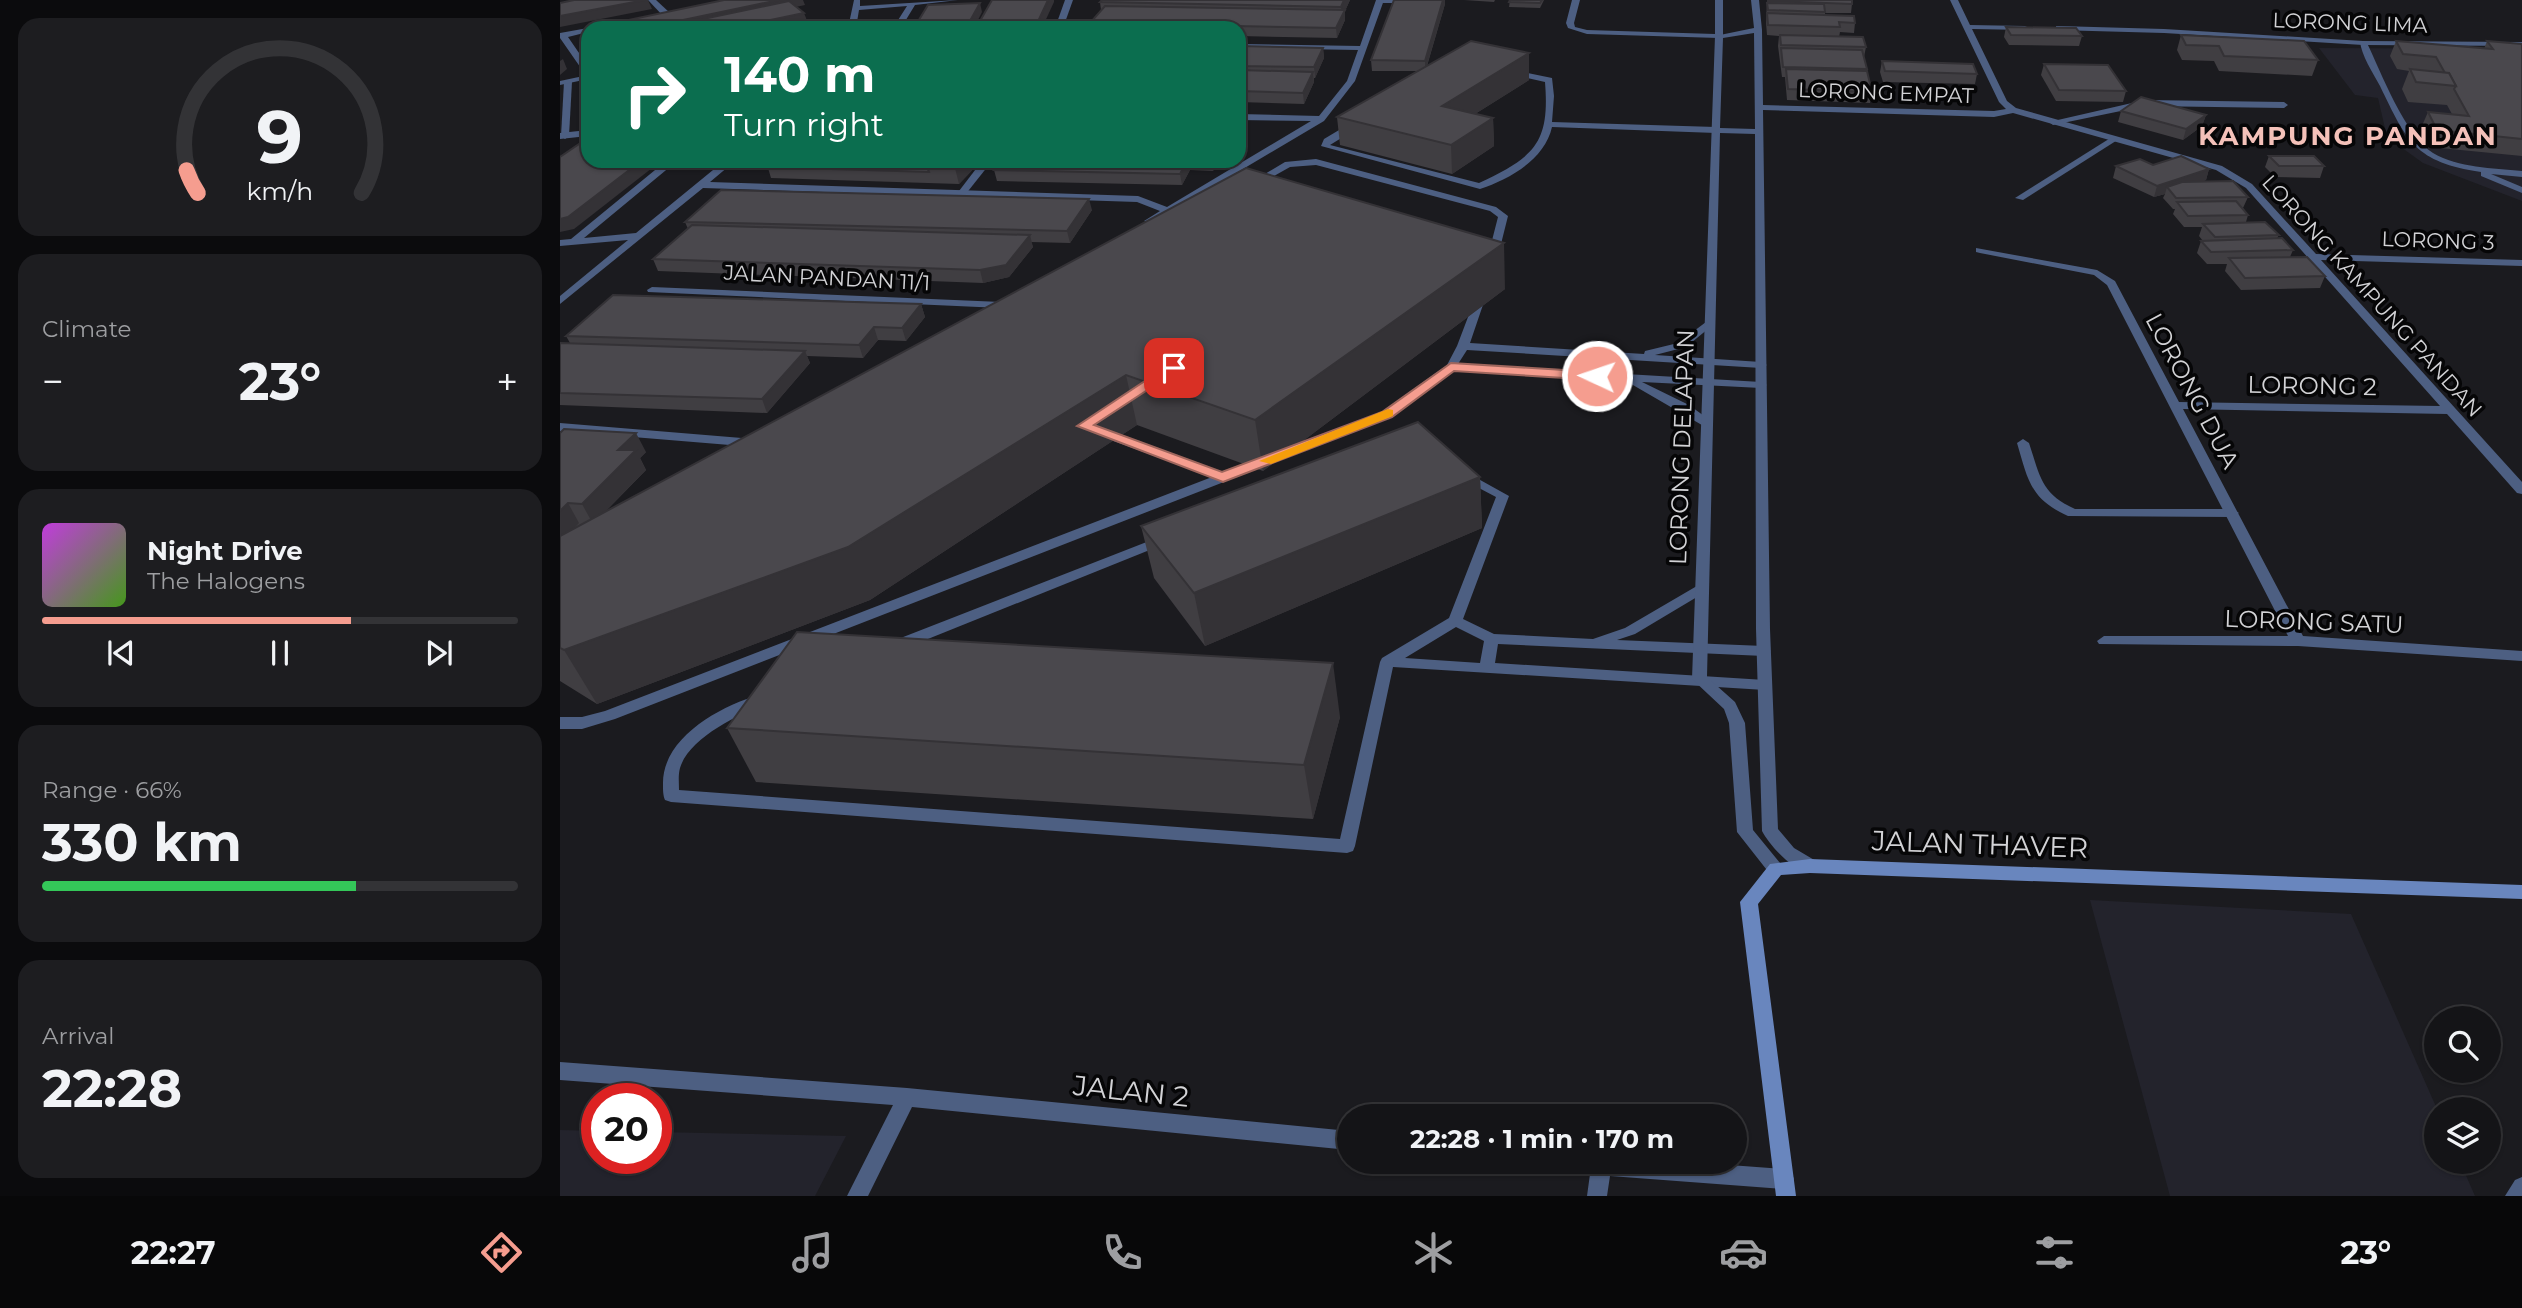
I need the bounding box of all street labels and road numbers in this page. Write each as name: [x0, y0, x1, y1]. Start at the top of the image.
street label: LORONG LIMA: [2272, 7, 2429, 38]
street label: LORONG EMPAT: [1798, 77, 1974, 108]
street label: LORONG KAMPUNG PANDAN: [2257, 170, 2488, 422]
street label: LORONG 3: [2381, 226, 2495, 255]
street label: JALAN PANDAN 11/1: [722, 260, 931, 295]
street label: LORONG DUA: [2139, 308, 2246, 474]
street label: LORONG DELAPAN: [1663, 329, 1700, 565]
street label: LORONG 2: [2247, 370, 2377, 401]
street label: LORONG SATU: [2224, 604, 2404, 639]
street label: JALAN THAVER: [1870, 823, 2089, 865]
street label: JALAN 2: [1070, 1068, 1191, 1114]

